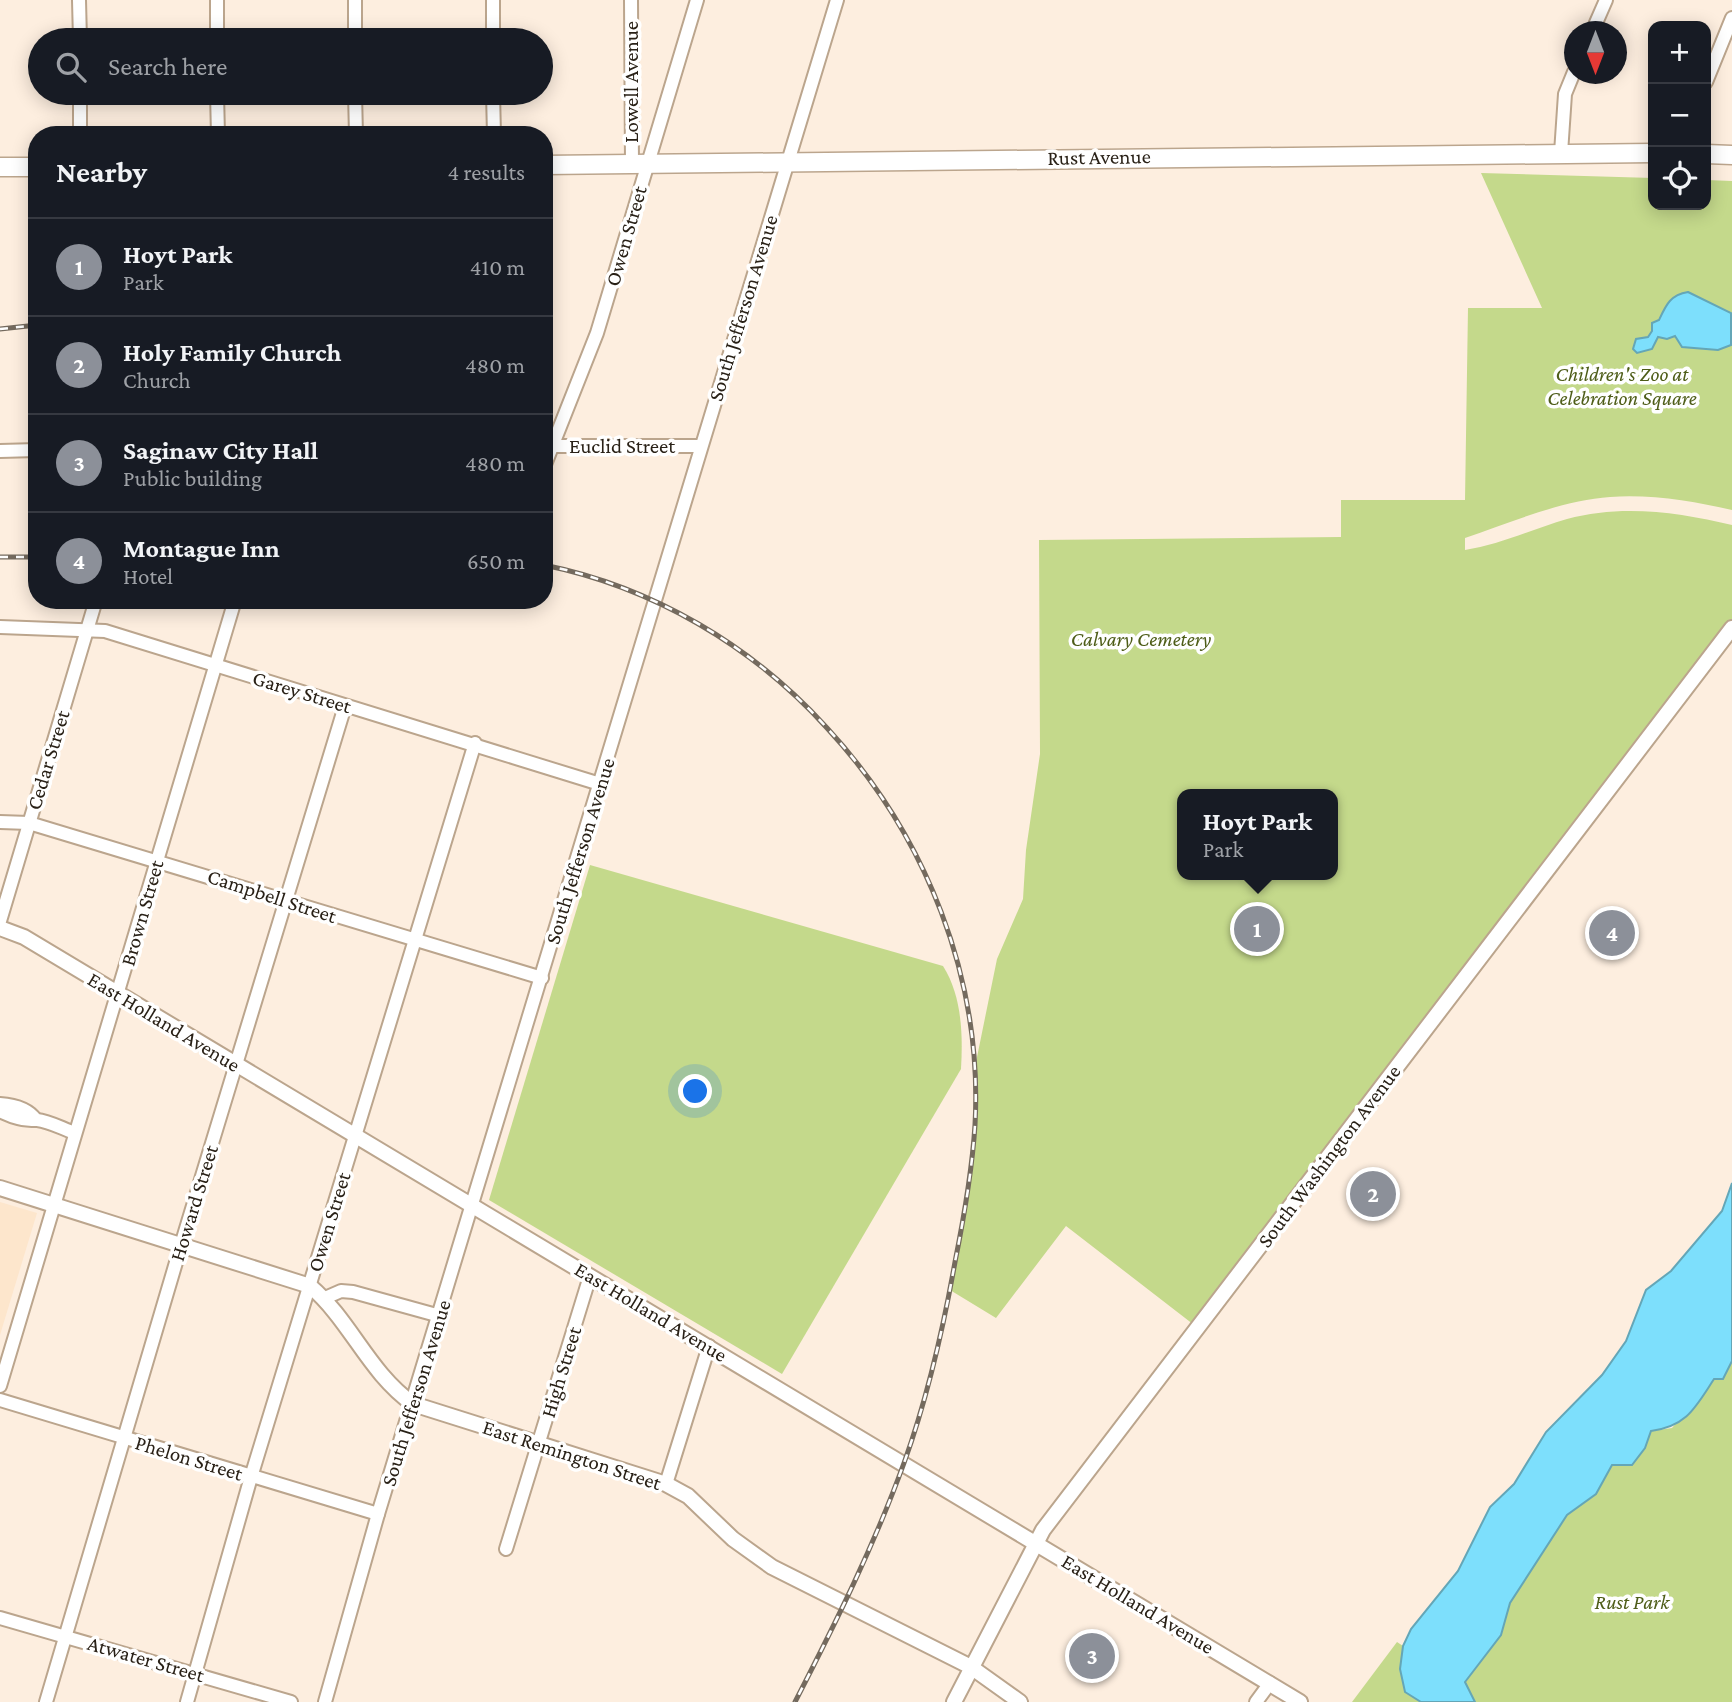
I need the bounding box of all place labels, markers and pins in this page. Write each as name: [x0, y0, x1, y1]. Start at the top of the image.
pin: 1: [1234, 903, 1280, 955]
pin: 4: [1589, 907, 1635, 959]
pin: 2: [1350, 1168, 1396, 1220]
pin: 3: [1069, 1630, 1115, 1682]

